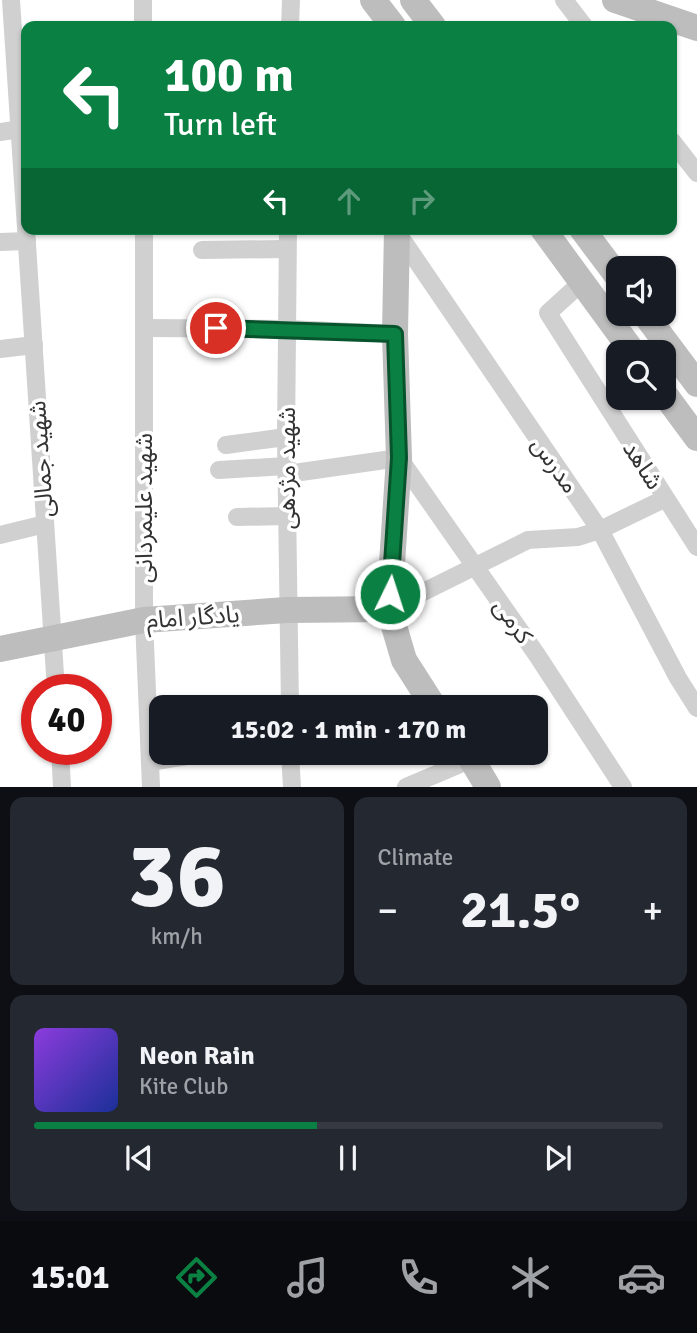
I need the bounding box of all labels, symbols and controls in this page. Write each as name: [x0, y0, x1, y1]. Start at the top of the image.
text: 100 m: [164, 45, 294, 105]
icon: left: [49, 49, 140, 140]
text: Turn left: [164, 105, 277, 144]
icon: left: [257, 182, 295, 220]
icon: ahead: [330, 182, 368, 220]
icon: right: [403, 182, 441, 220]
map controls: [606, 256, 676, 410]
button: sound: [606, 256, 676, 326]
pin: [186, 298, 246, 358]
icon: arrive: [197, 309, 235, 347]
button: search: [606, 340, 676, 410]
street label: شهید جمالی: [22, 400, 60, 518]
street label: شهید مژدهی: [272, 407, 302, 529]
street label: مدرس: [525, 431, 585, 499]
street label: شهید علیمردانی: [129, 433, 159, 583]
street label: شاهد: [616, 435, 670, 495]
position arrow: [353, 557, 427, 631]
street label: کرمی: [487, 592, 540, 650]
street label: یادگار امام: [145, 599, 241, 638]
speed limit sign: 40: [21, 674, 112, 765]
text: 15:02 · 1 min · 170 m: [231, 714, 466, 746]
text: 36: [128, 820, 226, 933]
text: Climate: [378, 843, 453, 872]
text: 21.5°: [460, 878, 580, 942]
text: −: [378, 887, 398, 934]
text: +: [642, 887, 663, 934]
text: km/h: [151, 922, 203, 951]
text: Neon Rain: [139, 1040, 255, 1072]
text: Kite Club: [139, 1072, 228, 1101]
icon: previous: [120, 1139, 158, 1177]
icon: pause: [329, 1139, 367, 1177]
icon: next: [539, 1139, 577, 1177]
icon: directions: [172, 1253, 221, 1302]
icon: music: [283, 1253, 332, 1302]
icon: phone: [394, 1253, 443, 1302]
icon: climate: [506, 1253, 555, 1302]
icon: car: [617, 1253, 666, 1302]
text: 15:01: [31, 1258, 110, 1297]

